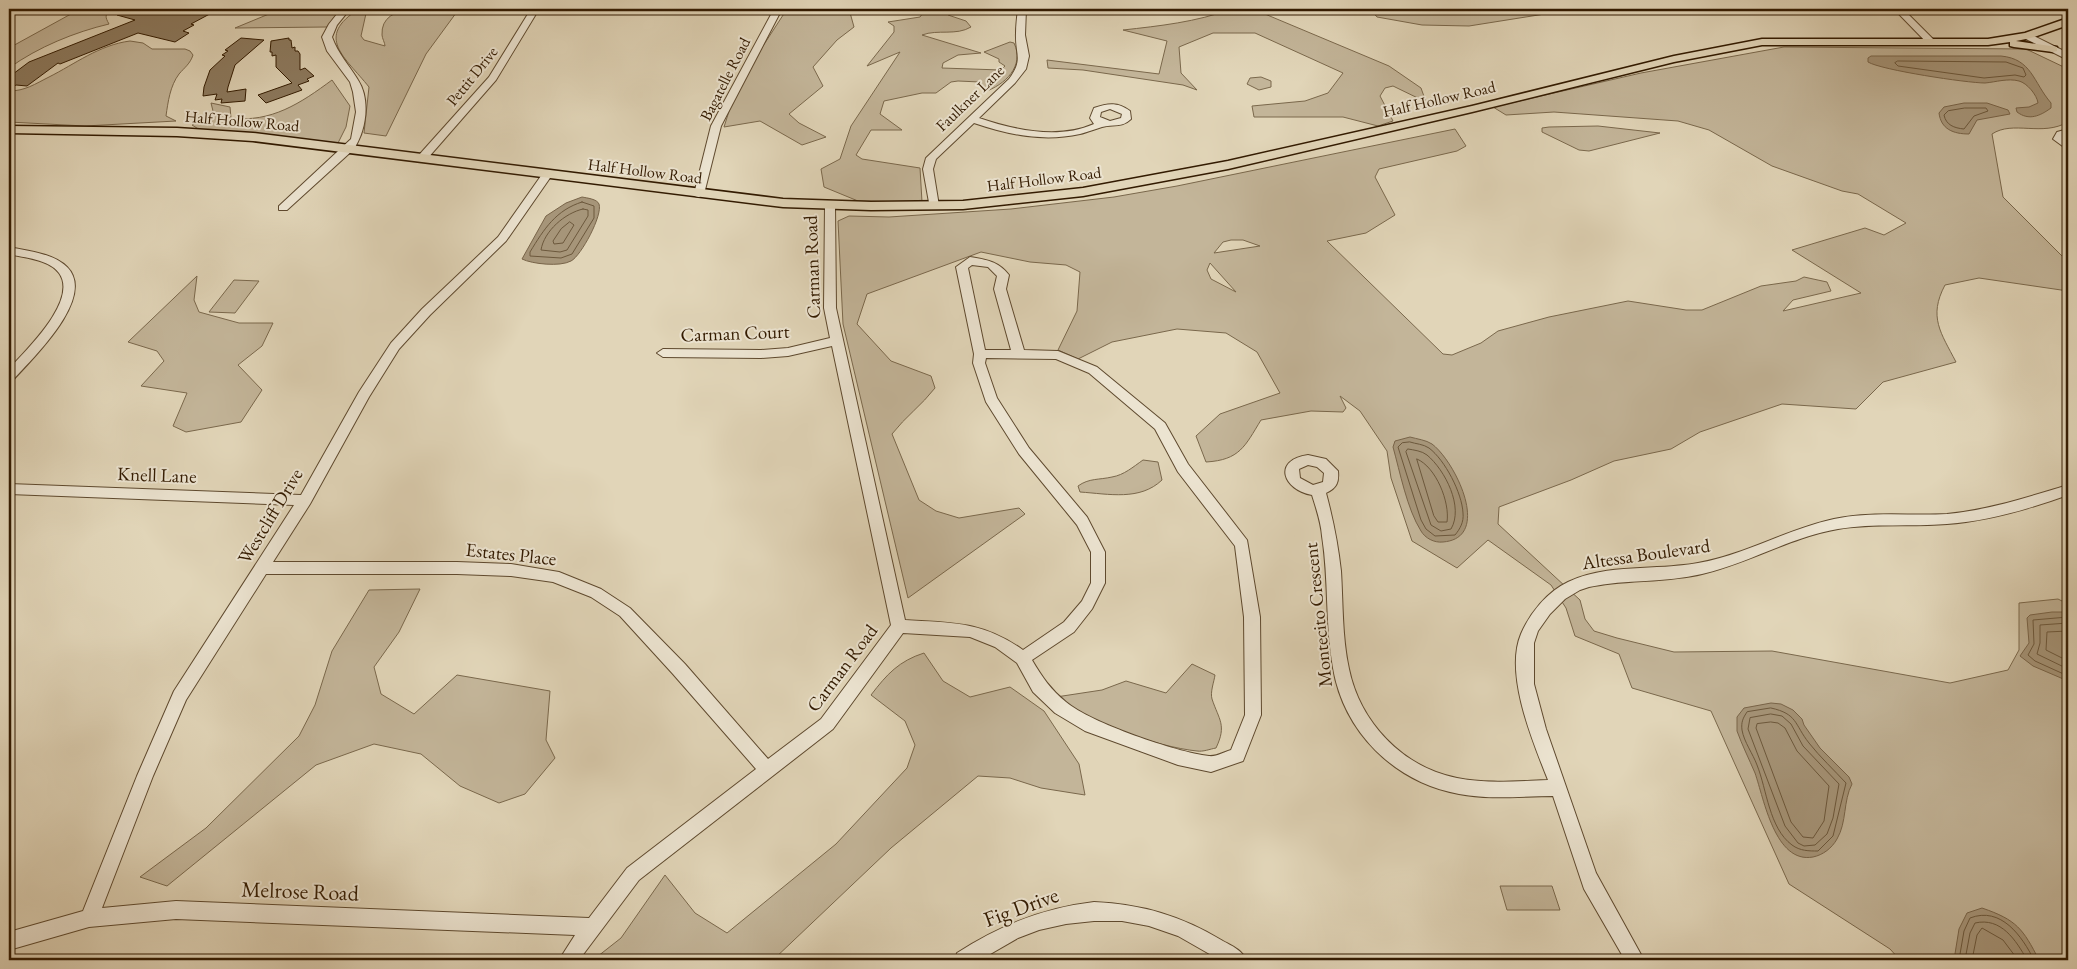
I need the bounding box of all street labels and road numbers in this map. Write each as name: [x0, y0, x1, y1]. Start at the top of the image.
street label: Bagatelle Road: [695, 33, 755, 124]
street label: Pettit Drive: [442, 42, 502, 110]
street label: Faulkner Lane: [931, 60, 1009, 136]
street label: Half Hollow Road: [1381, 76, 1498, 122]
street label: Half Hollow Road: [184, 106, 301, 137]
street label: Half Hollow Road: [587, 154, 704, 189]
street label: Half Hollow Road: [986, 161, 1103, 196]
street label: Carman Road: [798, 215, 826, 319]
street label: Carman Court: [680, 319, 790, 347]
street label: Knell Lane: [117, 461, 197, 489]
street label: Westcliff Drive: [232, 464, 308, 568]
street label: Altessa Boulevard: [1579, 533, 1712, 575]
street label: Estates Place: [464, 537, 558, 571]
street label: Montecito Crescent: [1298, 542, 1338, 688]
street label: Carman Road: [801, 619, 883, 717]
street label: Melrose Road: [241, 874, 360, 908]
street label: Fig Drive: [980, 880, 1063, 934]

